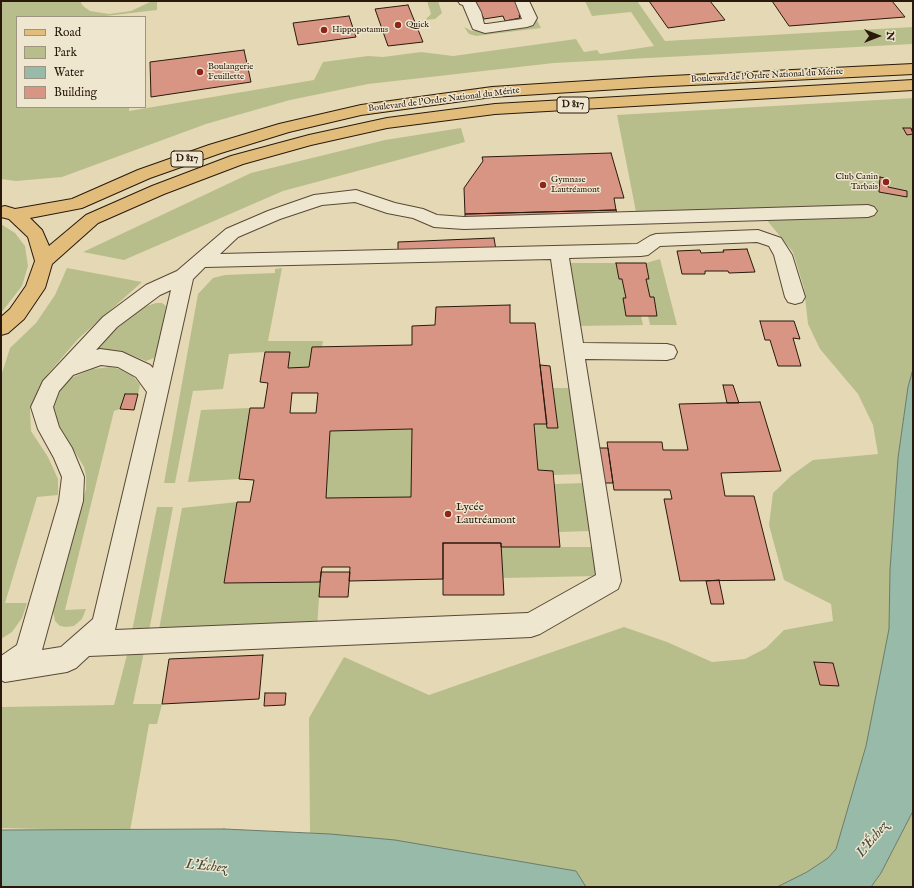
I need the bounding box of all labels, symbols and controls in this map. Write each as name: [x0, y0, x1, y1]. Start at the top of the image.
legend: [16, 16, 146, 108]
north arrow: [858, 16, 898, 56]
marker: Quick: [393, 20, 403, 30]
place label: Quick: [406, 20, 429, 30]
text: Road: [54, 25, 81, 40]
marker: Hippopotamus: [319, 25, 329, 35]
place label: Hippopotamus: [332, 25, 388, 35]
text: N: [883, 31, 897, 41]
text: Park: [54, 45, 77, 60]
place label: Boulangerie Feuillette: [208, 62, 253, 83]
text: Water: [54, 65, 84, 80]
marker: Boulangerie Feuillette: [195, 67, 205, 77]
street label: Boulevard de l'Ordre National du Mérite: [691, 67, 843, 85]
text: Building: [54, 85, 97, 100]
street label: Boulevard de l'Ordre National du Mérite: [368, 85, 520, 115]
road number: D 817: [557, 97, 589, 113]
road number: D 817: [171, 151, 203, 167]
place label: Club Canin Tarbais: [835, 172, 878, 193]
place label: Gymnase Lautréamont: [551, 175, 600, 196]
marker: Club Canin Tarbais: [881, 177, 891, 187]
marker: Gymnase Lautréamont: [538, 180, 548, 190]
place label: Lycée Lautréamont: [456, 501, 516, 527]
marker: Lycée Lautréamont: [443, 509, 453, 519]
water label: L'Échez: [853, 819, 893, 861]
water label: L'Échez: [185, 856, 227, 878]

